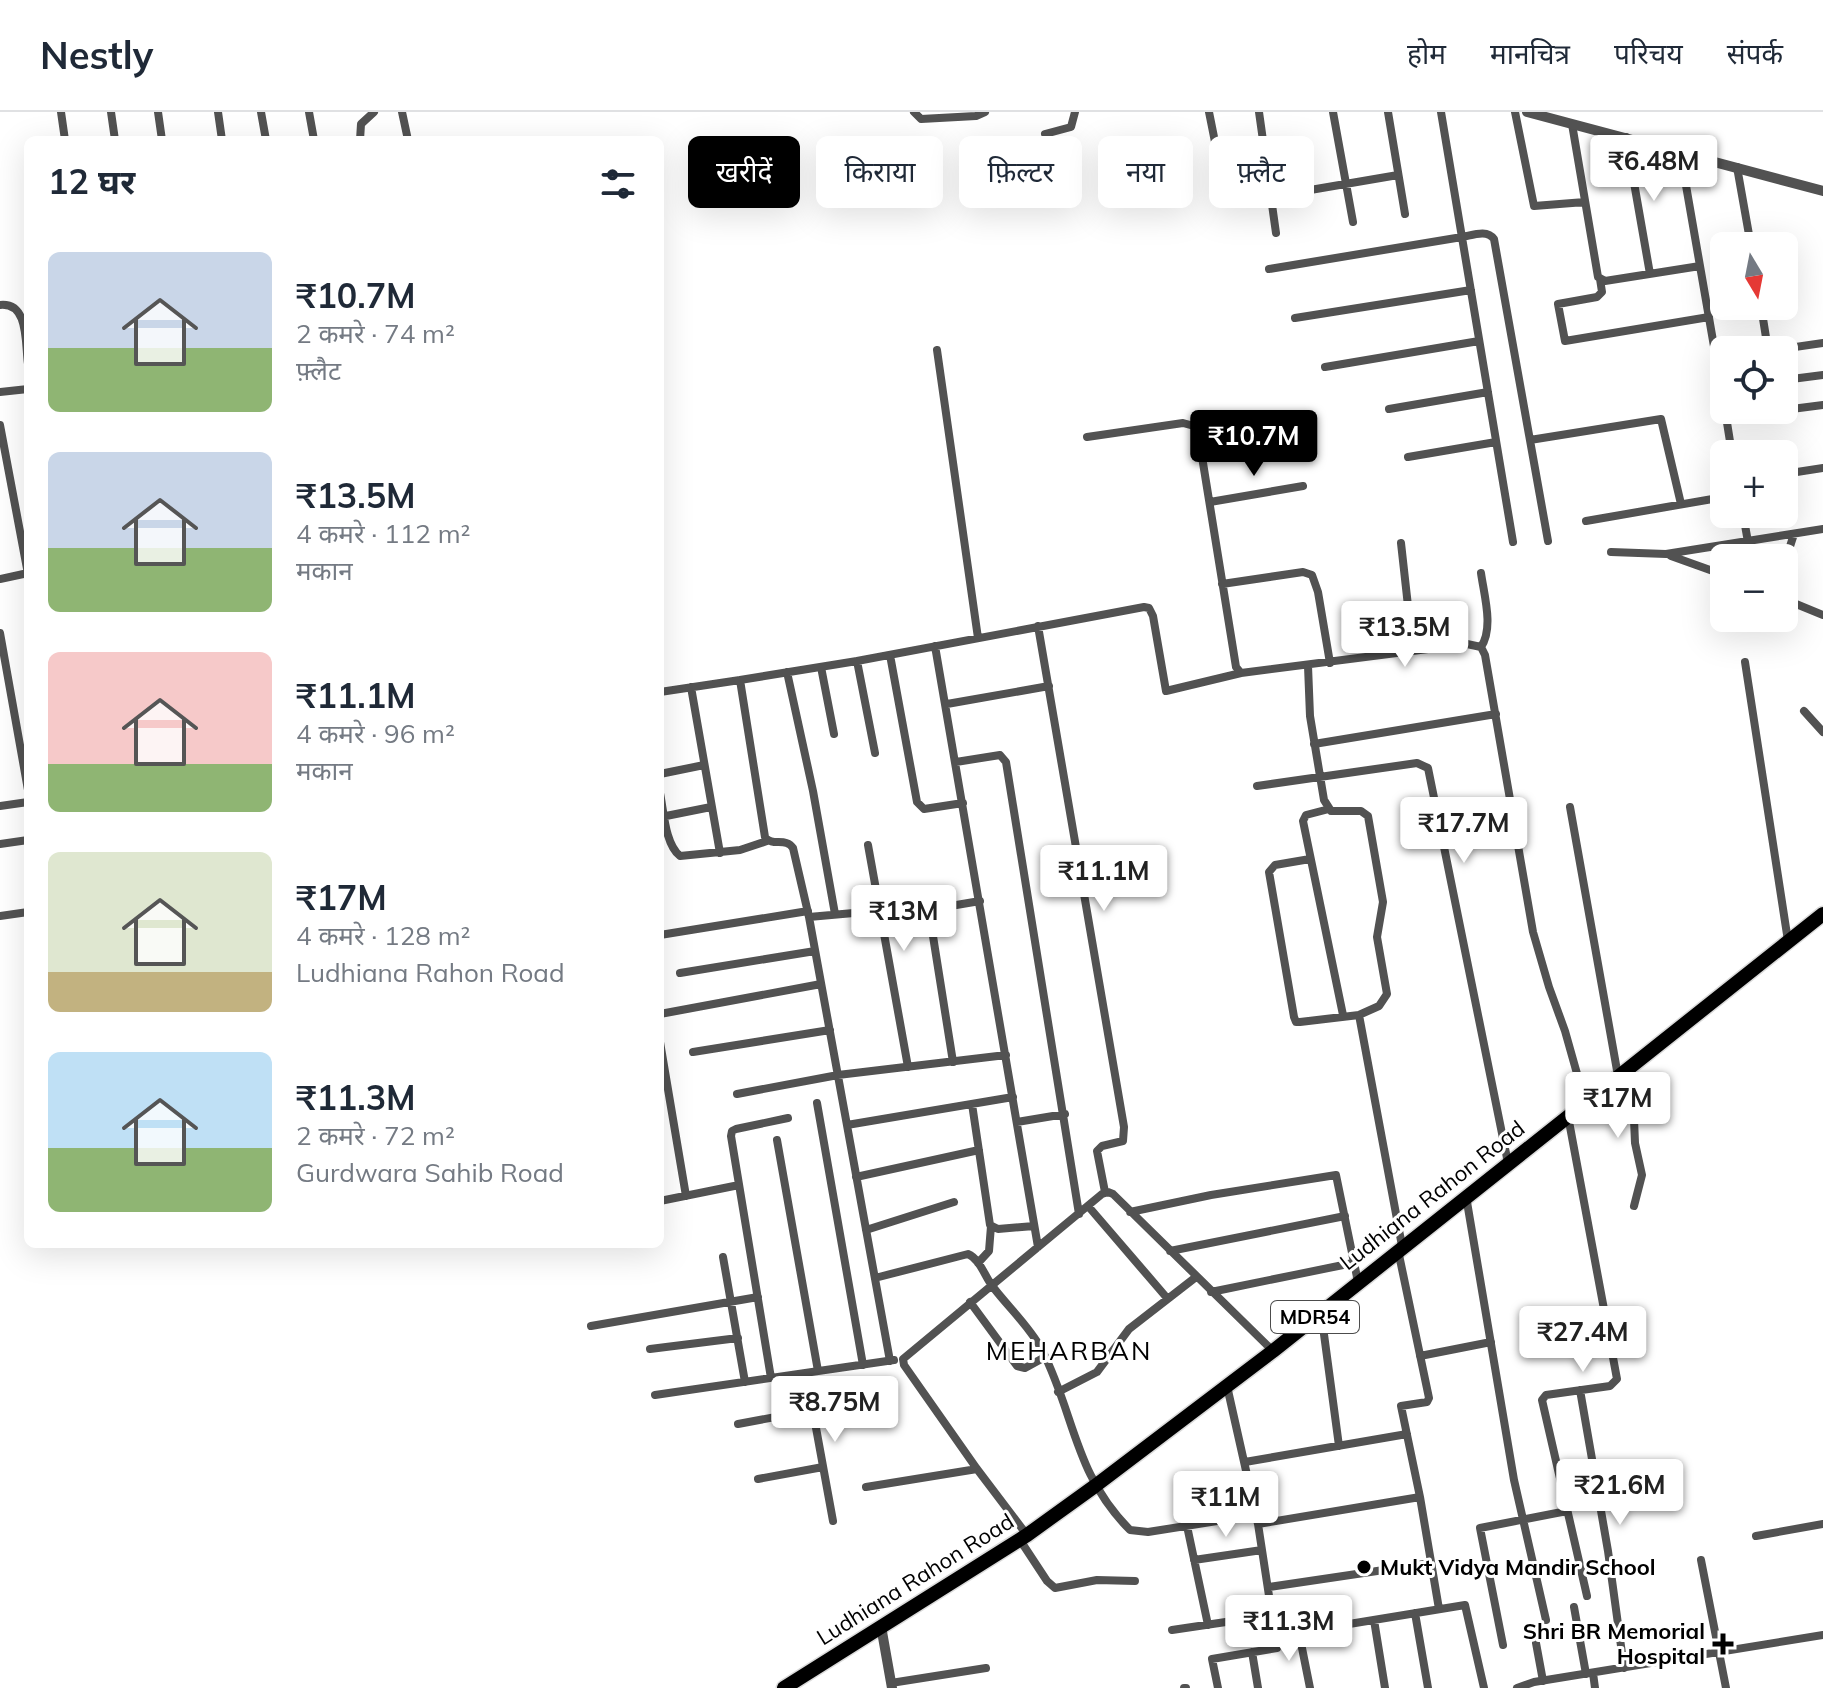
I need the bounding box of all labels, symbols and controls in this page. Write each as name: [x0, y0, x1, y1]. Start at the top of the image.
text: Nestly: [40, 31, 153, 79]
text: होम: [1407, 36, 1446, 71]
text: मानचित्र: [1490, 36, 1570, 71]
text: परिचय: [1614, 36, 1683, 71]
text: संपर्क: [1727, 36, 1783, 71]
pin: ₹6.48M: [1589, 135, 1719, 203]
chip: खरीदें: [688, 136, 800, 208]
chip: किराया: [816, 136, 943, 208]
chip: फ़िल्टर: [959, 136, 1082, 208]
chip: नया: [1098, 136, 1193, 208]
chip: फ़्लैट: [1209, 136, 1314, 208]
text: ₹6.48M: [1608, 144, 1700, 177]
text: 12 घर: [48, 160, 135, 203]
icon: filters: [596, 162, 640, 206]
north arrow: [1710, 232, 1798, 320]
map controls: [1710, 232, 1798, 632]
text: ₹10.7M: [296, 274, 416, 317]
icon: home: [112, 284, 208, 380]
text: 2 कमरे · 74 m²: [296, 317, 455, 350]
button: locate: [1710, 336, 1798, 424]
text: फ़्लैट: [296, 354, 341, 387]
pin: ₹10.7M: [1189, 410, 1319, 478]
text: ₹10.7M: [1208, 419, 1300, 452]
button: +: [1710, 440, 1798, 528]
text: ₹13.5M: [296, 474, 416, 517]
icon: home: [112, 484, 208, 580]
text: 4 कमरे · 112 m²: [296, 517, 470, 550]
button: −: [1710, 544, 1798, 632]
text: मकान: [296, 554, 353, 587]
pin: ₹13.5M: [1340, 601, 1470, 669]
text: ₹13.5M: [1359, 610, 1451, 643]
text: ₹11.1M: [296, 674, 416, 717]
icon: home: [112, 684, 208, 780]
text: 4 कमरे · 96 m²: [296, 717, 455, 750]
text: मकान: [296, 754, 353, 787]
pin: ₹17.7M: [1399, 797, 1529, 865]
text: ₹17.7M: [1418, 806, 1510, 839]
pin: ₹11.1M: [1039, 845, 1169, 913]
text: ₹11.1M: [1058, 854, 1150, 887]
text: ₹17M: [296, 876, 387, 919]
icon: home: [112, 884, 208, 980]
pin: ₹13M: [857, 885, 951, 953]
text: ₹13M: [869, 894, 939, 927]
text: 4 कमरे · 128 m²: [296, 919, 470, 952]
text: Ludhiana Rahon Road: [296, 956, 565, 989]
pin: ₹17M: [1571, 1072, 1665, 1140]
text: ₹11.3M: [296, 1076, 416, 1119]
text: ₹17M: [1583, 1081, 1653, 1114]
icon: home: [112, 1084, 208, 1180]
street label: Ludhiana Rahon Road: [1334, 1114, 1530, 1276]
text: 2 कमरे · 72 m²: [296, 1119, 455, 1152]
text: Gurdwara Sahib Road: [296, 1156, 564, 1189]
road number: MDR54: [1271, 1301, 1359, 1333]
pin: ₹27.4M: [1518, 1306, 1648, 1374]
text: ₹27.4M: [1537, 1315, 1629, 1348]
district label: MEHARBAN: [986, 1334, 1152, 1367]
pin: ₹8.75M: [770, 1376, 900, 1444]
text: ₹8.75M: [789, 1385, 881, 1418]
pin: ₹21.6M: [1555, 1459, 1685, 1527]
text: ₹21.6M: [1574, 1468, 1666, 1501]
pin: ₹11M: [1179, 1471, 1273, 1539]
text: ₹11M: [1191, 1480, 1261, 1513]
street label: Ludhiana Rahon Road: [811, 1507, 1019, 1651]
place label: Mukt Vidya Mandir School: [1380, 1553, 1656, 1581]
marker: Mukt Vidya Mandir School: [1355, 1558, 1373, 1576]
pin: ₹11.3M: [1224, 1595, 1354, 1663]
text: ₹11.3M: [1243, 1604, 1335, 1637]
place label: Shri BR Memorial Hospital: [1523, 1617, 1705, 1670]
marker: Shri BR Memorial Hospital: [1712, 1633, 1734, 1655]

